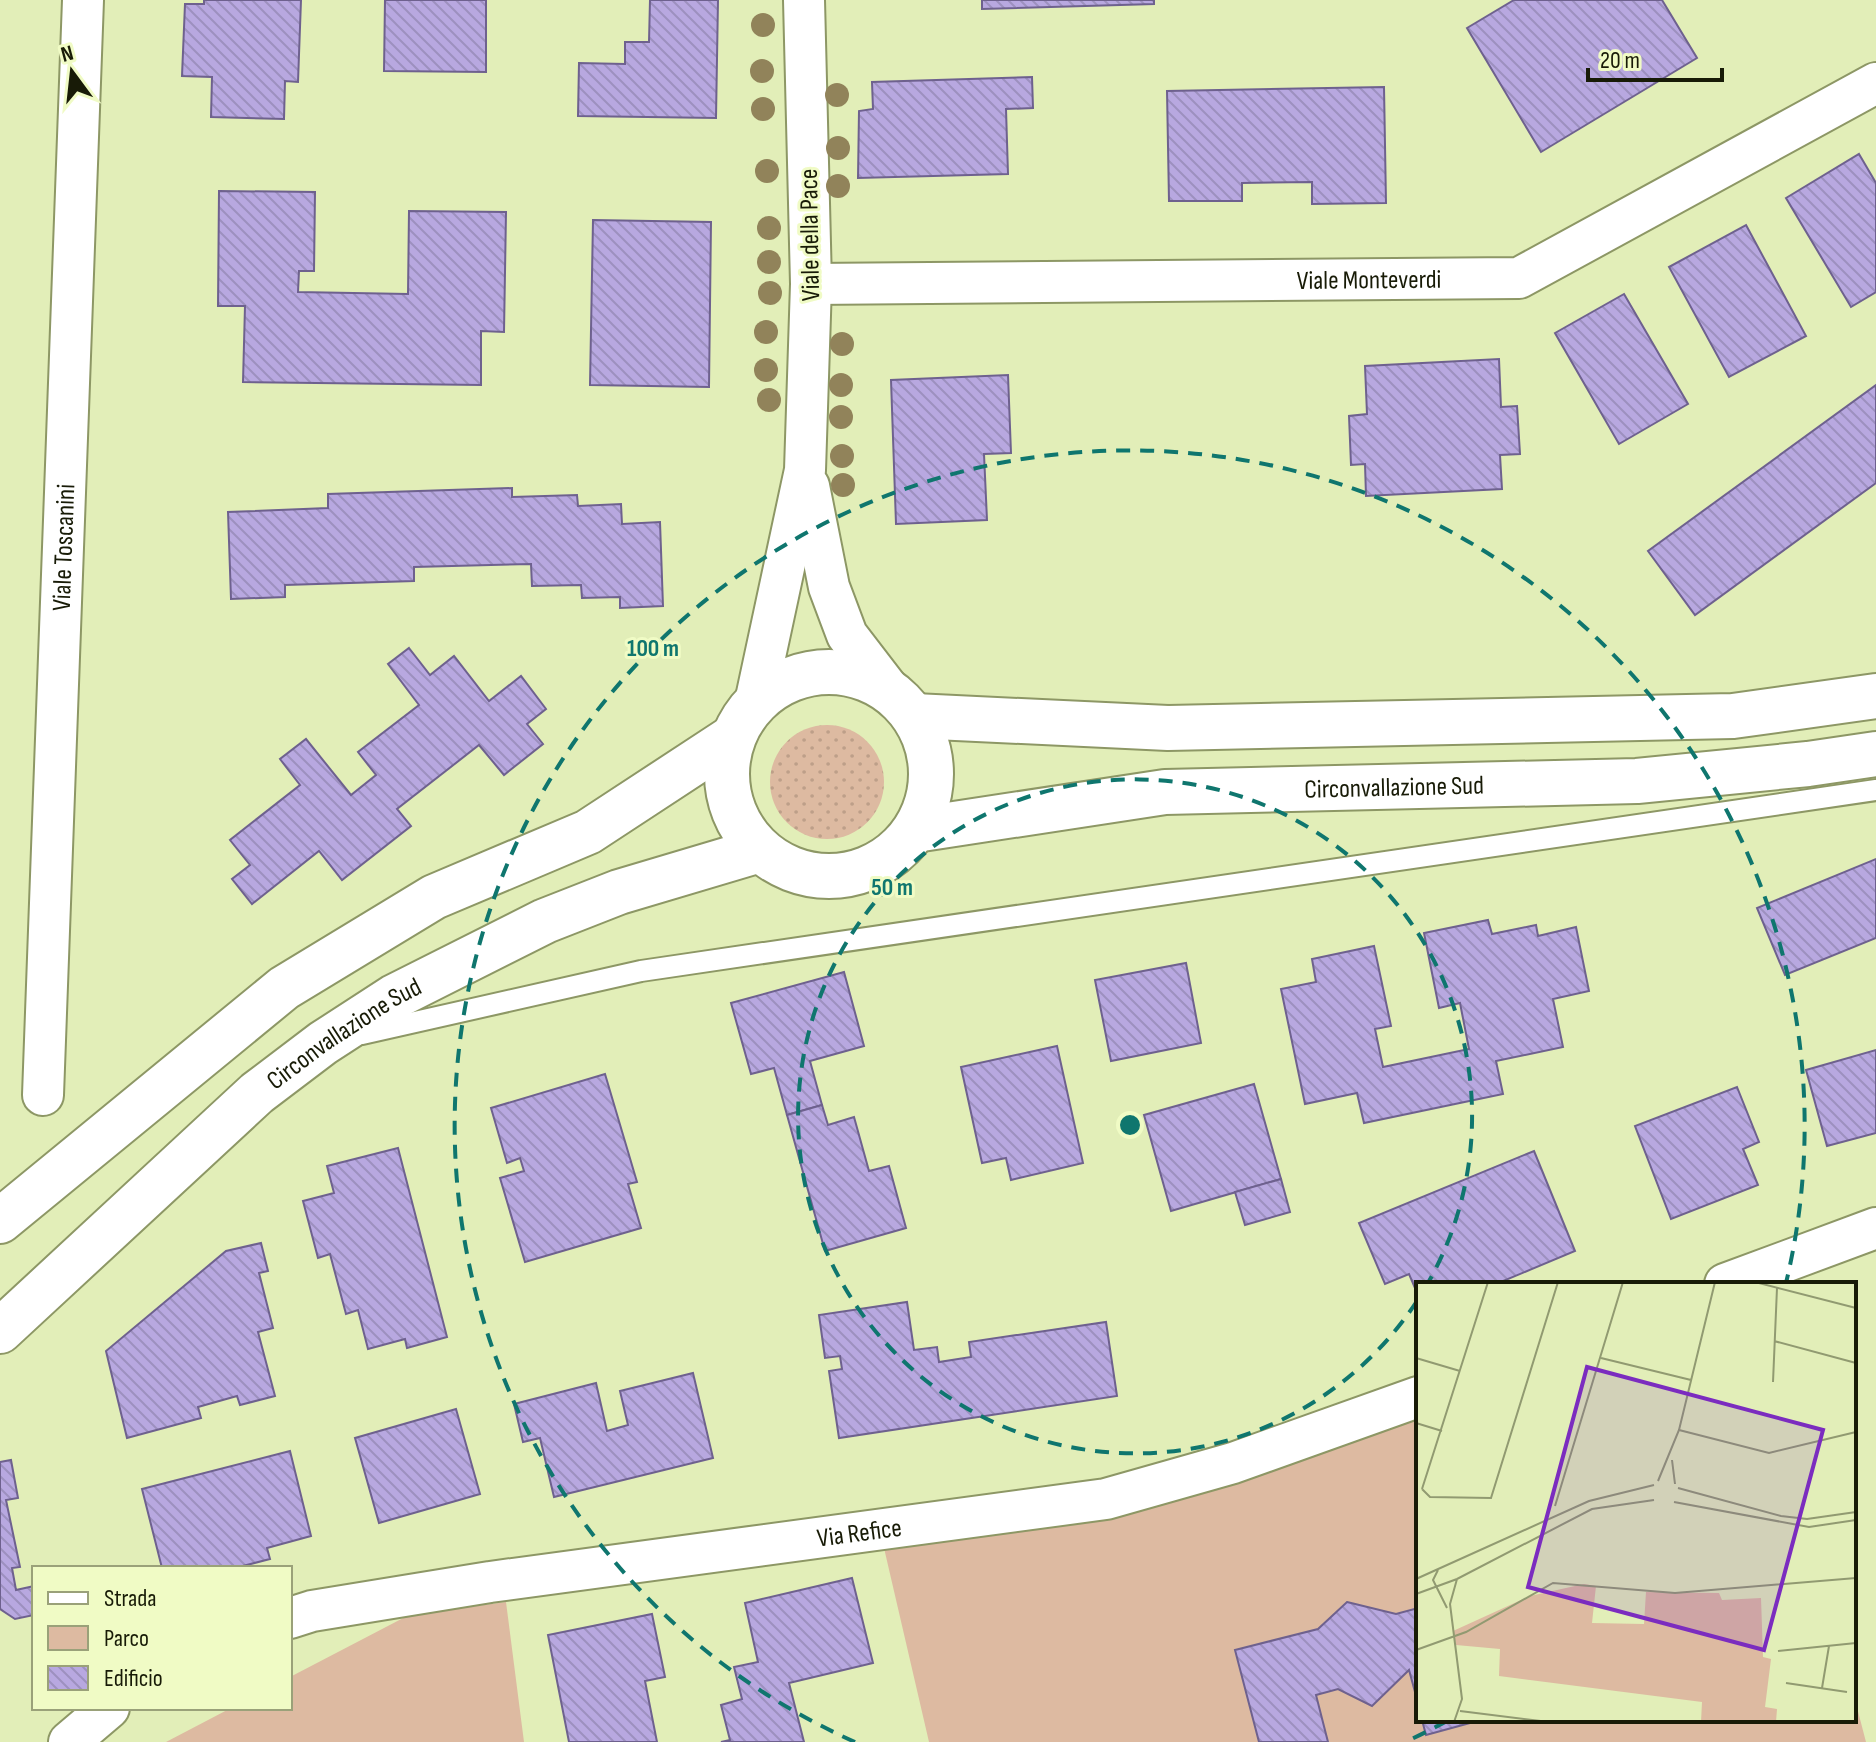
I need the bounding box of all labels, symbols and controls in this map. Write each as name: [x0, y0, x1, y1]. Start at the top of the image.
north arrow: [32, 32, 112, 112]
scale bar: [1588, 32, 1722, 82]
text: N: [58, 40, 76, 69]
text: 20 m: [1600, 46, 1640, 75]
street label: Viale della Pace: [794, 168, 827, 301]
street label: Viale Monteverdi: [1297, 265, 1441, 297]
street label: Viale Toscanini: [47, 483, 82, 611]
text: 100 m: [627, 634, 679, 663]
street label: Circonvallazione Sud: [1304, 771, 1484, 806]
text: 50 m: [871, 873, 913, 902]
street label: Circonvallazione Sud: [261, 972, 427, 1097]
centre of rings: [1116, 1111, 1144, 1139]
inset map: [1416, 1282, 1856, 1722]
street label: Via Refice: [815, 1513, 904, 1555]
legend: [32, 1566, 292, 1710]
text: Strada: [104, 1584, 157, 1613]
text: Parco: [104, 1624, 149, 1653]
text: Edificio: [104, 1664, 163, 1693]

